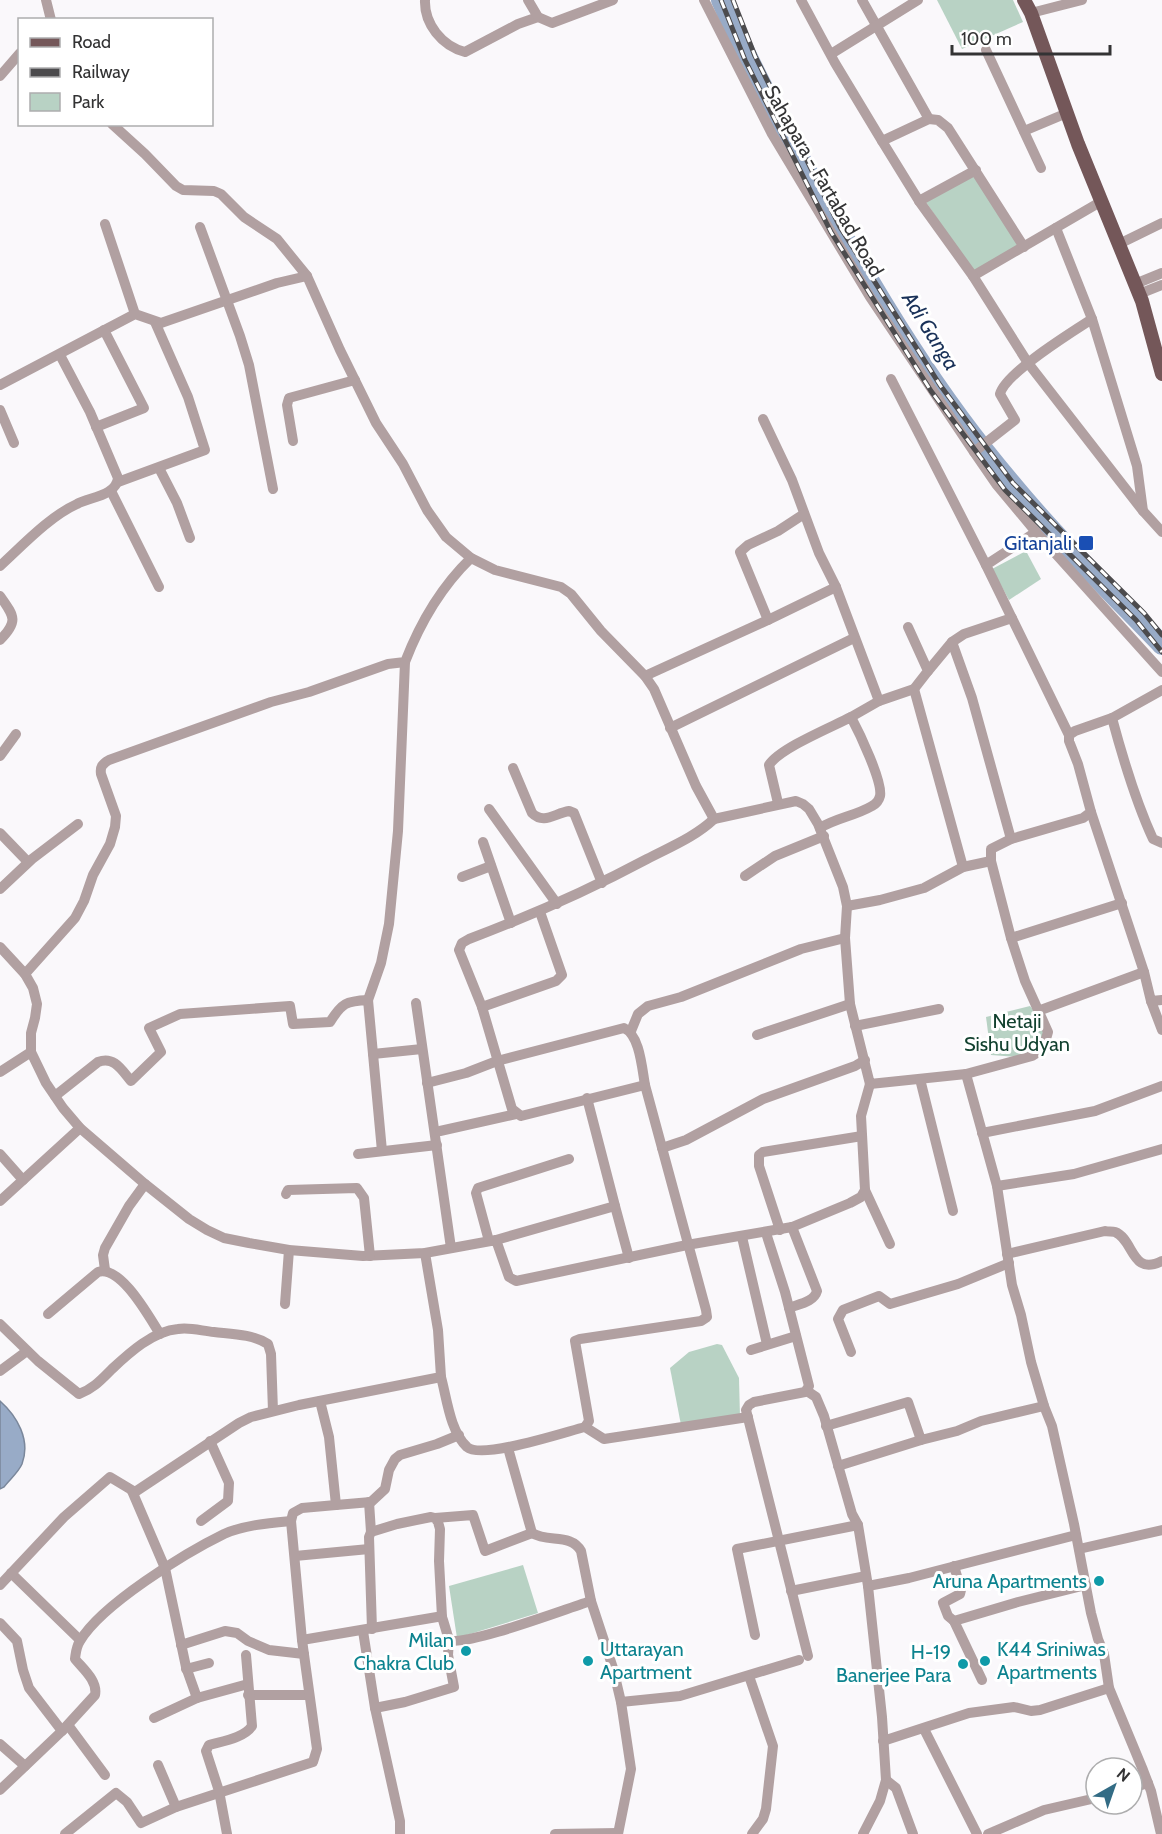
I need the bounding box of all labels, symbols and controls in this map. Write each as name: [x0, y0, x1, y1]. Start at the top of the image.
legend: [18, 18, 213, 126]
scale bar: [952, 18, 1110, 56]
text: 100 m: [961, 28, 1012, 50]
text: Road: [72, 31, 111, 53]
text: Railway: [72, 61, 130, 83]
street label: Sahapara - Fartabad Road: [759, 81, 889, 281]
text: Park: [72, 91, 105, 113]
water label: Adi Ganga: [897, 286, 965, 375]
place label: Gitanjali: [1004, 531, 1072, 555]
marker: Gitanjali: [1077, 534, 1095, 552]
park label: Netaji Sishu Udyan: [964, 1009, 1070, 1056]
place label: Aruna Apartments: [933, 1569, 1087, 1593]
marker: Aruna Apartments: [1092, 1574, 1106, 1588]
place label: Milan Chakra Club: [353, 1628, 454, 1675]
place label: Uttarayan Apartment: [600, 1637, 692, 1684]
place label: K44 Sriniwas Apartments: [997, 1637, 1106, 1684]
place label: H-19 Banerjee Para: [836, 1640, 951, 1687]
marker: Milan Chakra Club: [459, 1644, 473, 1658]
marker: Uttarayan Apartment: [581, 1654, 595, 1668]
marker: K44 Sriniwas Apartments: [978, 1654, 992, 1668]
marker: H-19 Banerjee Para: [956, 1657, 970, 1671]
north arrow: [1084, 1756, 1144, 1816]
text: N: [1113, 1764, 1134, 1786]

